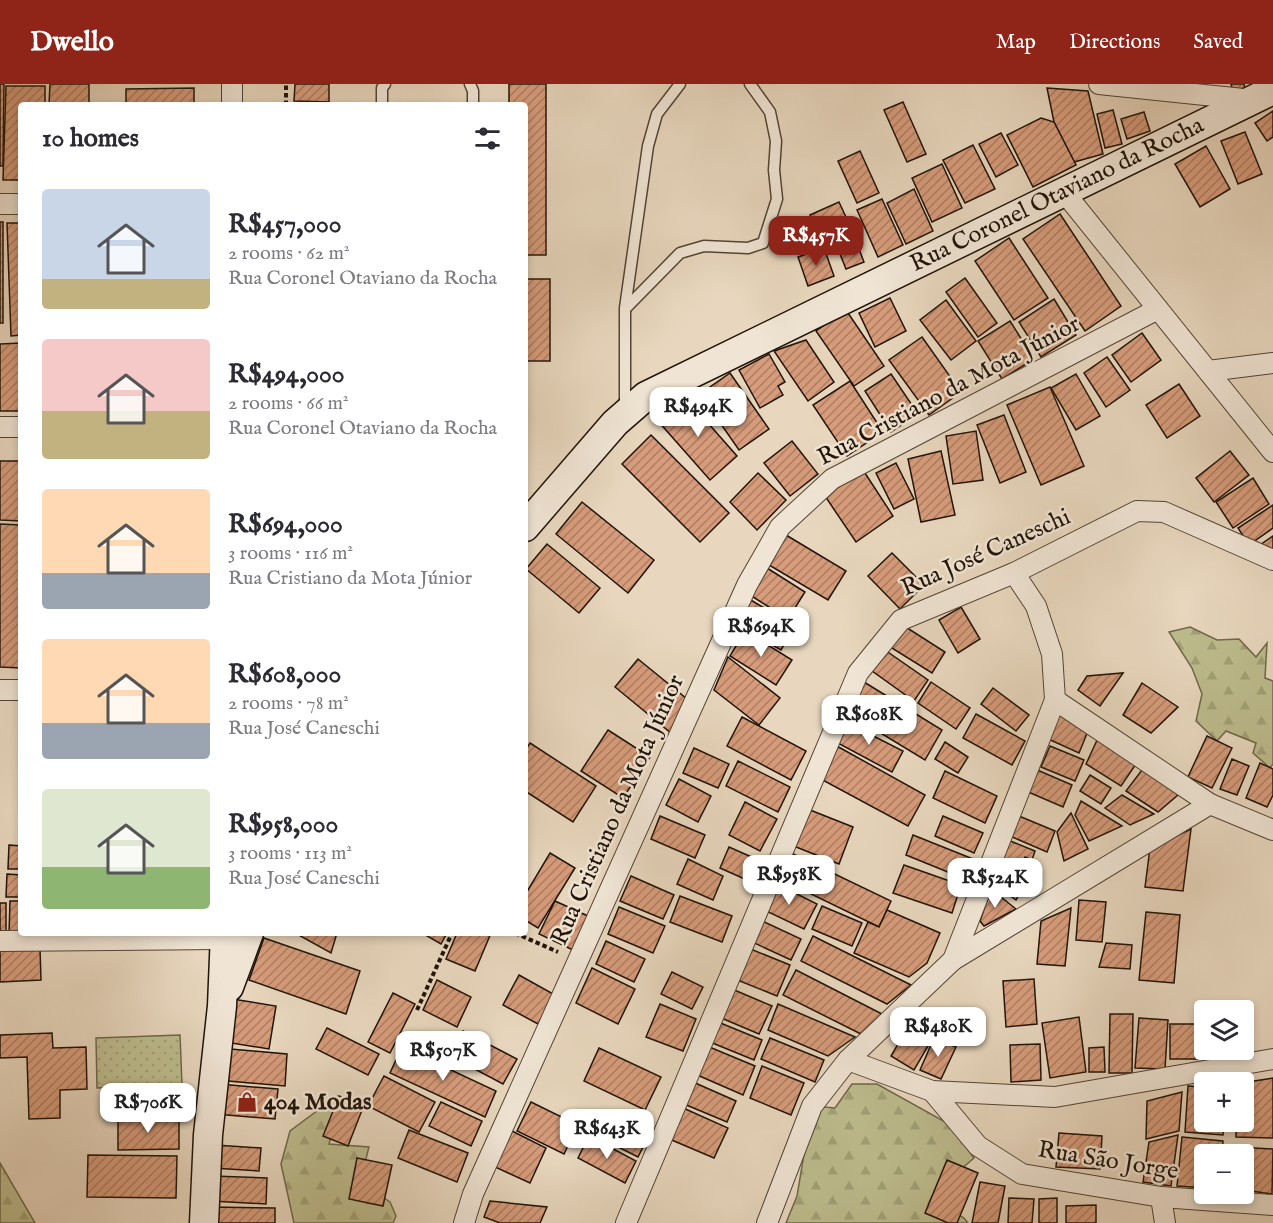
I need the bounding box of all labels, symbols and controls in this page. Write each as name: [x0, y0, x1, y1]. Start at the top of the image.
text: Dwello: [30, 25, 114, 60]
text: Map: [996, 29, 1036, 56]
text: Directions: [1069, 29, 1160, 56]
text: Saved: [1193, 29, 1243, 56]
street label: Rua Coronel Otaviano da Rocha: [905, 110, 1210, 280]
text: 10 homes: [42, 122, 139, 155]
icon: filters: [471, 122, 504, 155]
text: R$457,000: [228, 208, 342, 241]
icon: home: [90, 213, 162, 285]
pin: R$457K: [767, 216, 865, 267]
text: R$457K: [783, 223, 849, 248]
text: 2 rooms · 62 m²: [228, 241, 350, 266]
text: Rua Coronel Otaviano da Rocha: [228, 266, 497, 291]
street label: Rua Cristiano da Mota Júnior: [812, 309, 1086, 473]
text: R$494,000: [228, 358, 345, 391]
icon: home: [90, 363, 162, 435]
pin: R$494K: [649, 387, 747, 438]
text: 2 rooms · 66 m²: [228, 391, 349, 416]
text: R$494K: [664, 394, 732, 419]
text: Rua Coronel Otaviano da Rocha: [228, 416, 497, 441]
street label: Rua José Caneschi: [896, 502, 1076, 604]
text: R$694,000: [228, 508, 343, 541]
icon: home: [90, 513, 162, 585]
text: 3 rooms · 116 m²: [228, 541, 353, 566]
text: Rua Cristiano da Mota Júnior: [228, 566, 472, 591]
pin: R$694K: [712, 607, 810, 658]
text: R$694K: [727, 614, 795, 639]
text: R$608,000: [228, 658, 341, 691]
icon: home: [90, 663, 162, 735]
street label: Rua Cristiano da Mota Júnior: [544, 670, 692, 950]
text: 2 rooms · 78 m²: [228, 691, 349, 716]
pin: R$608K: [820, 695, 918, 746]
text: R$608K: [836, 702, 902, 727]
text: Rua José Caneschi: [228, 716, 380, 741]
text: R$958,000: [228, 808, 338, 841]
icon: home: [90, 813, 162, 885]
text: 3 rooms · 113 m²: [228, 841, 352, 866]
pin: R$958K: [740, 855, 838, 906]
pin: R$524K: [946, 858, 1044, 909]
text: R$958K: [757, 862, 821, 887]
text: R$524K: [961, 865, 1029, 890]
text: Rua José Caneschi: [228, 866, 380, 891]
map controls: [1194, 1000, 1254, 1204]
button: layers: [1194, 1000, 1254, 1060]
pin: R$480K: [889, 1007, 987, 1058]
text: R$480K: [904, 1014, 972, 1039]
pin: R$507K: [394, 1031, 492, 1082]
text: R$507K: [409, 1038, 477, 1063]
button: +: [1194, 1072, 1254, 1132]
pin: R$706K: [99, 1083, 197, 1134]
place label: 404 Modas: [264, 1087, 372, 1118]
text: R$706K: [114, 1090, 182, 1115]
shop icon: 404 Modas: [235, 1090, 259, 1114]
pin: R$643K: [558, 1109, 656, 1160]
text: R$643K: [574, 1116, 640, 1141]
street label: Rua São Jorge: [1035, 1135, 1181, 1187]
button: −: [1194, 1144, 1254, 1204]

